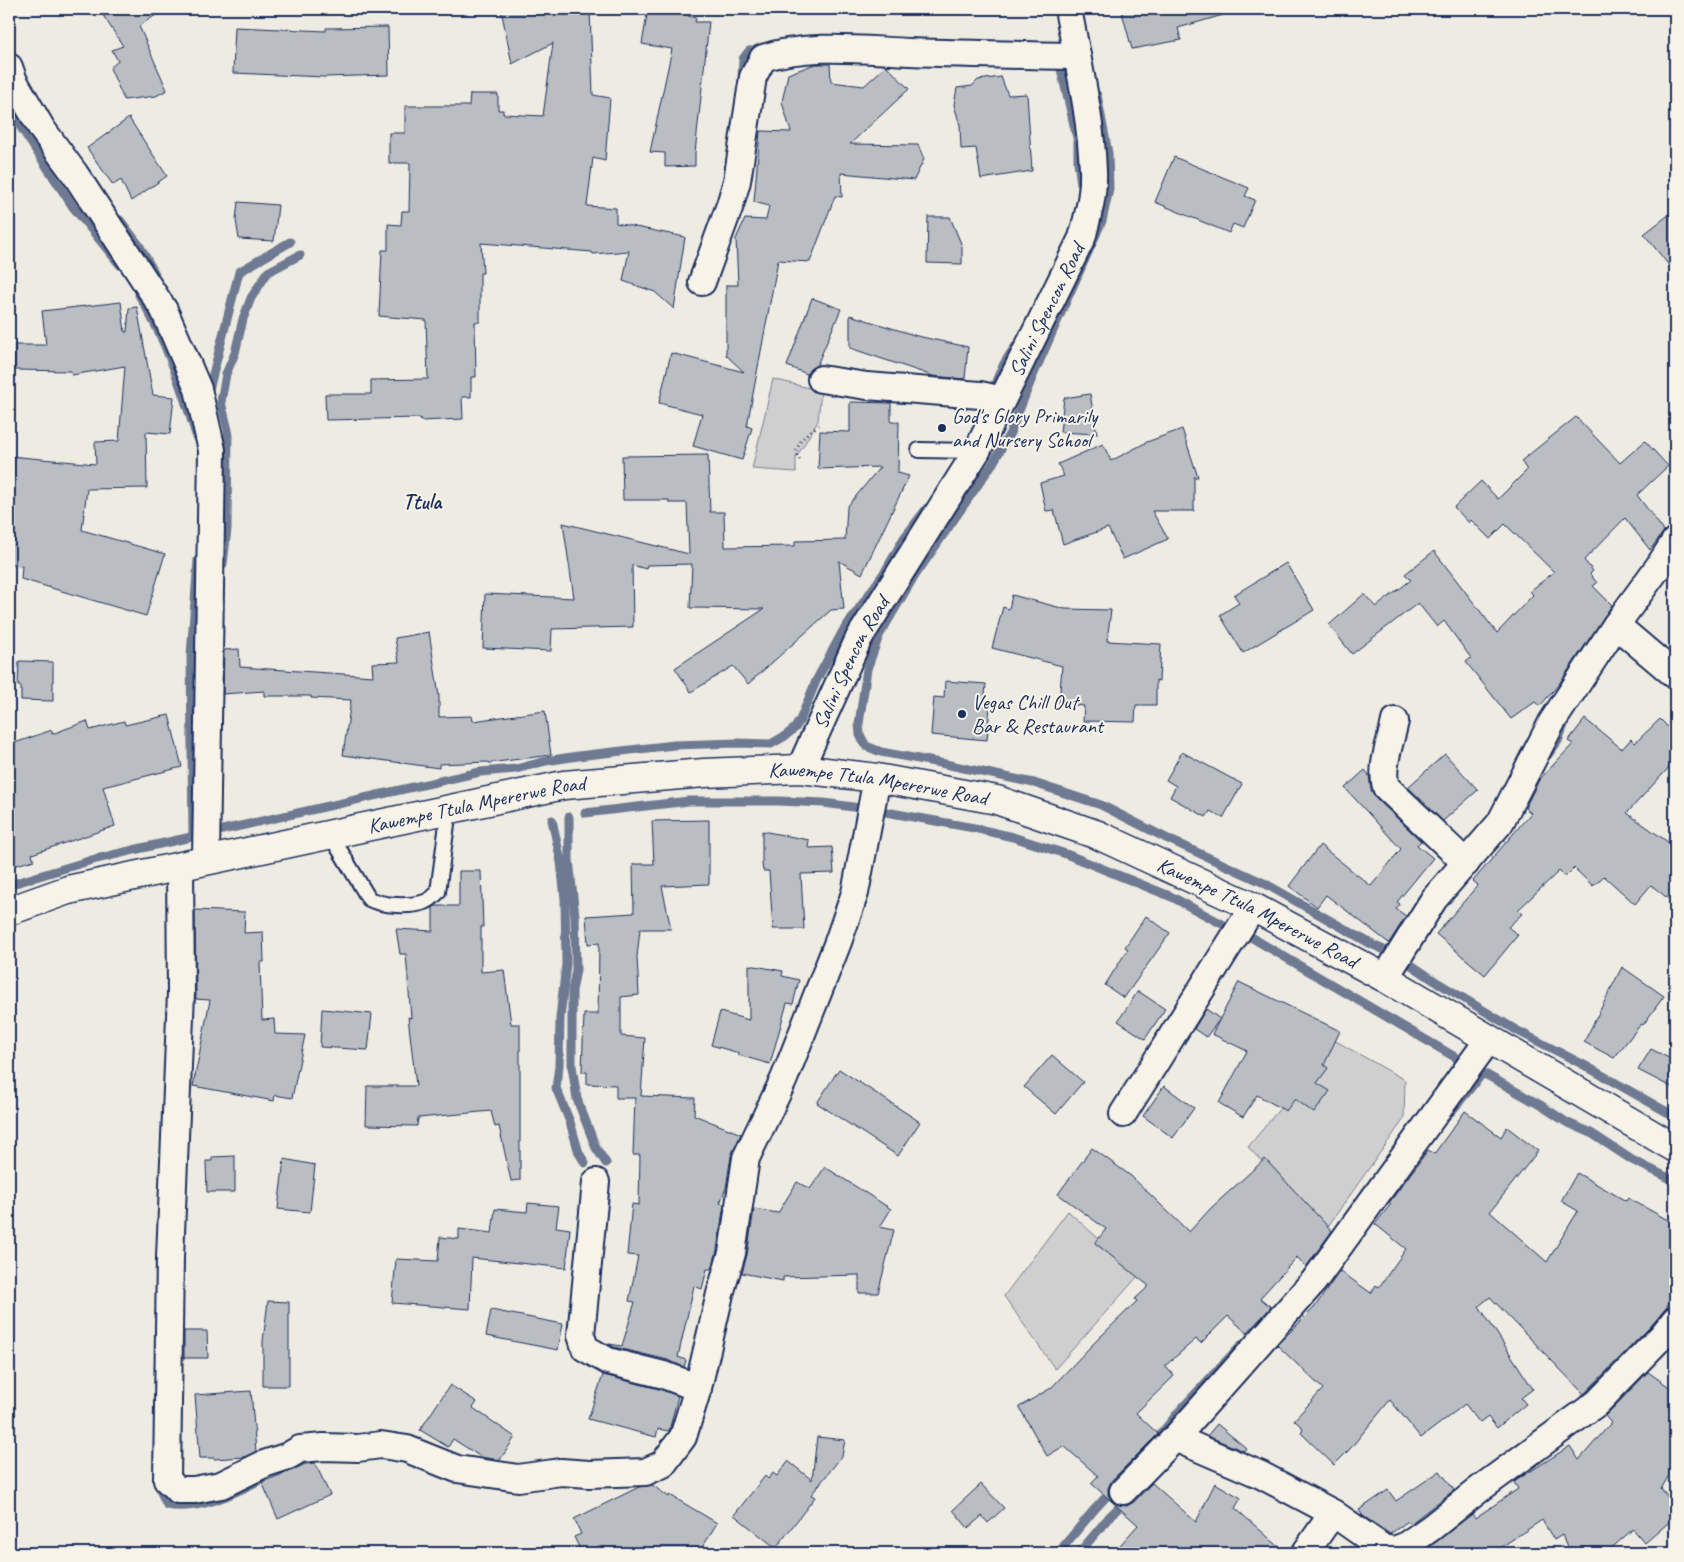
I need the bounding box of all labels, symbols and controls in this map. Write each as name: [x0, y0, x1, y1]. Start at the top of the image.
street label: Salini Spencon Road: [1003, 236, 1092, 381]
place label: God's Glory Primarily and Nursery School: [952, 403, 1099, 453]
marker: God's Glory Primarily and Nursery School: [936, 422, 948, 434]
district label: Ttula: [403, 488, 443, 516]
street label: Salini Spencon Road: [807, 588, 897, 733]
place label: Vegas Chill Out Bar & Restaurant: [972, 689, 1105, 739]
marker: Vegas Chill Out Bar & Restaurant: [956, 708, 968, 720]
street label: Kawempe Ttula Mpererwe Road: [768, 756, 993, 812]
street label: Kawempe Ttula Mpererwe Road: [365, 770, 590, 839]
street label: Kawempe Ttula Mpererwe Road: [1153, 851, 1366, 976]

